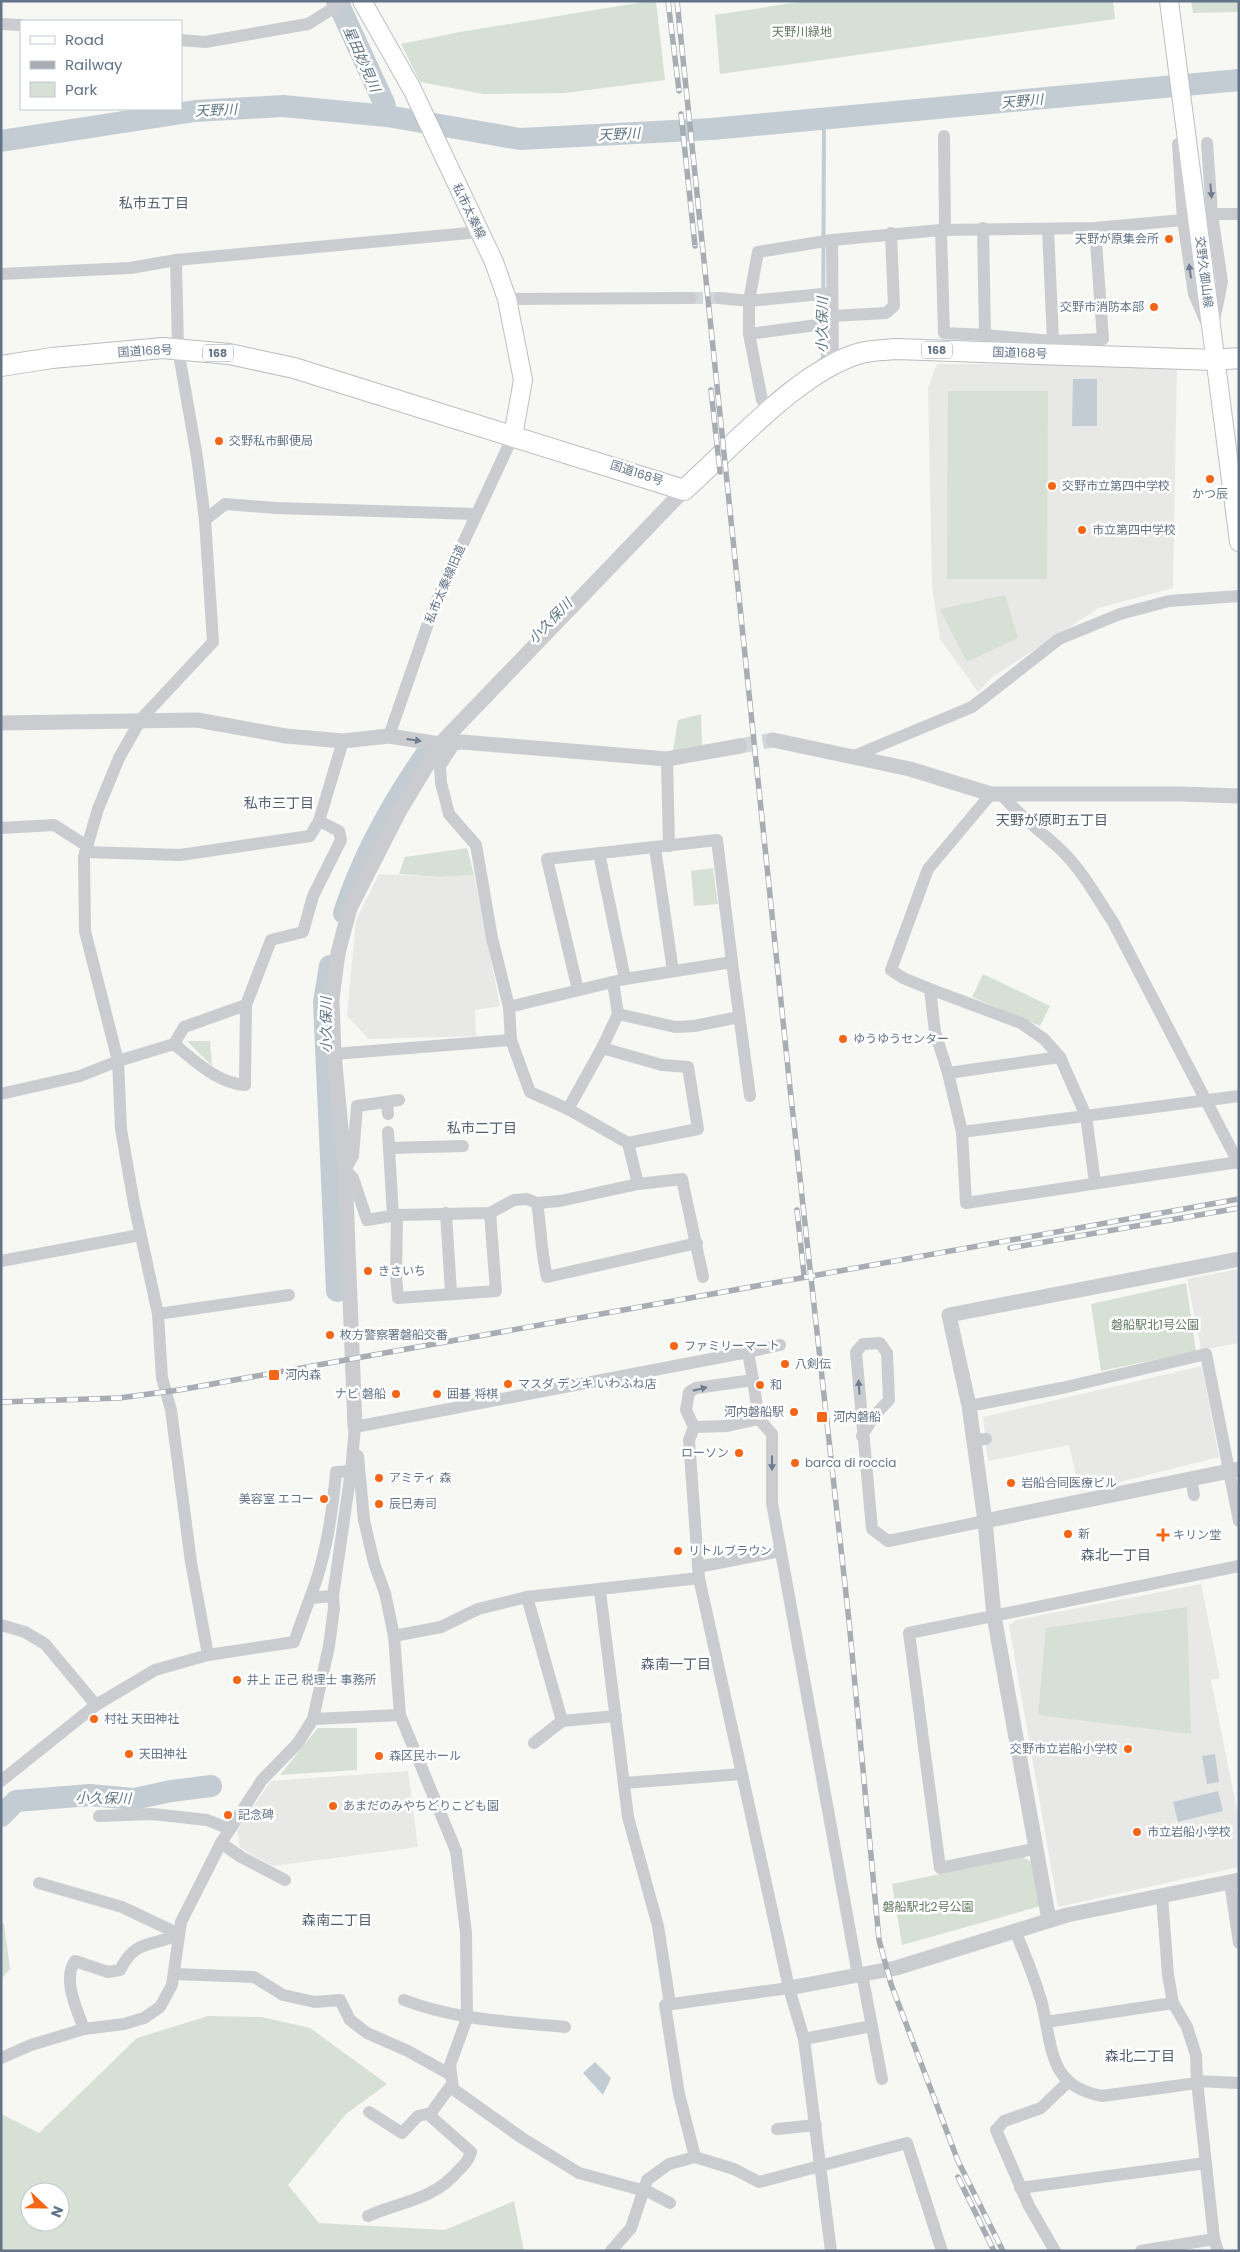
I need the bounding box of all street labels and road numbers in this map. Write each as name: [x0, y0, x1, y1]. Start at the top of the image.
street label: 私市太秦線: [449, 180, 490, 241]
street label: 交野久御山線: [1192, 235, 1217, 309]
street label: 国道168号: [117, 341, 173, 360]
road number: 168: [922, 342, 952, 358]
street label: 国道168号: [992, 343, 1048, 362]
road number: 168: [203, 344, 233, 362]
street label: 国道168号: [608, 456, 666, 489]
street label: 私市太秦線旧道: [420, 542, 469, 626]

